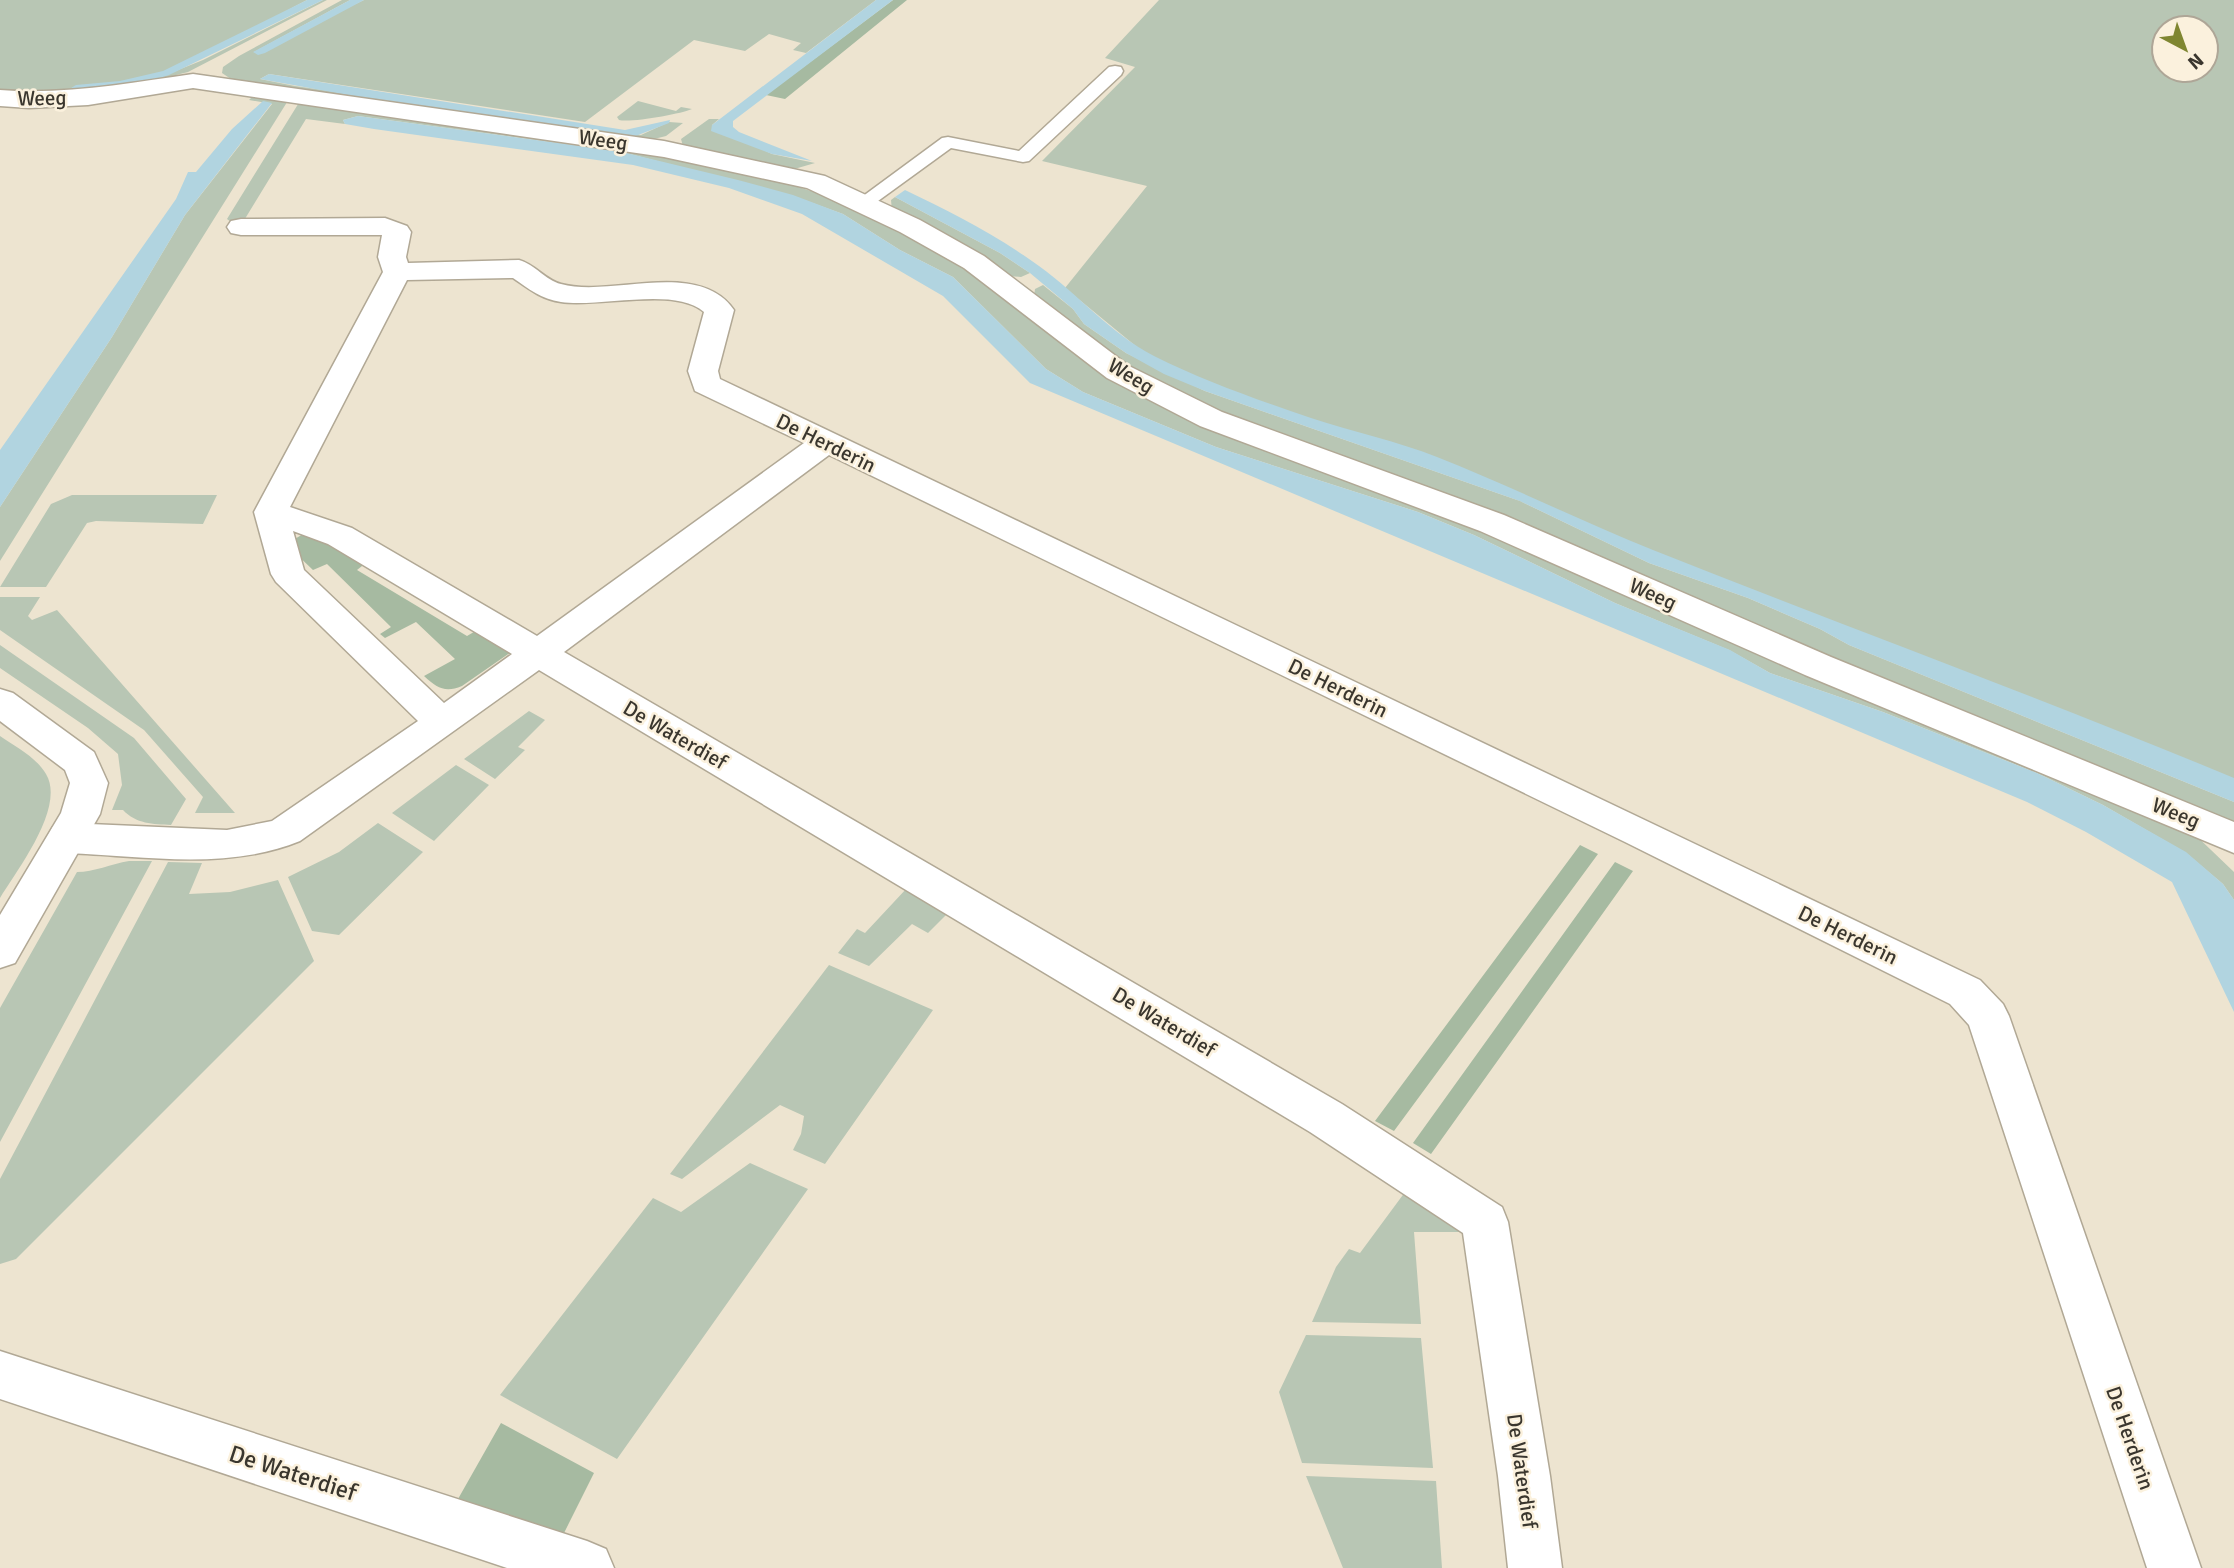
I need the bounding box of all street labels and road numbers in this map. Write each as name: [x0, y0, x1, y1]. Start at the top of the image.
street label: Weeg: [17, 85, 67, 111]
street label: Weeg: [577, 124, 629, 156]
street label: Weeg: [1103, 352, 1159, 400]
street label: De Herderin: [772, 408, 880, 478]
street label: Weeg: [1625, 572, 1681, 616]
street label: De Herderin: [1284, 653, 1392, 723]
street label: De Waterdief: [618, 695, 732, 776]
street label: Weeg: [2148, 792, 2204, 834]
street label: De Herderin: [1794, 900, 1902, 970]
street label: De Waterdief: [1108, 981, 1221, 1063]
street label: De Herderin: [2100, 1383, 2160, 1493]
street label: De Waterdief: [1501, 1412, 1543, 1531]
street label: De Waterdief: [225, 1438, 361, 1508]

